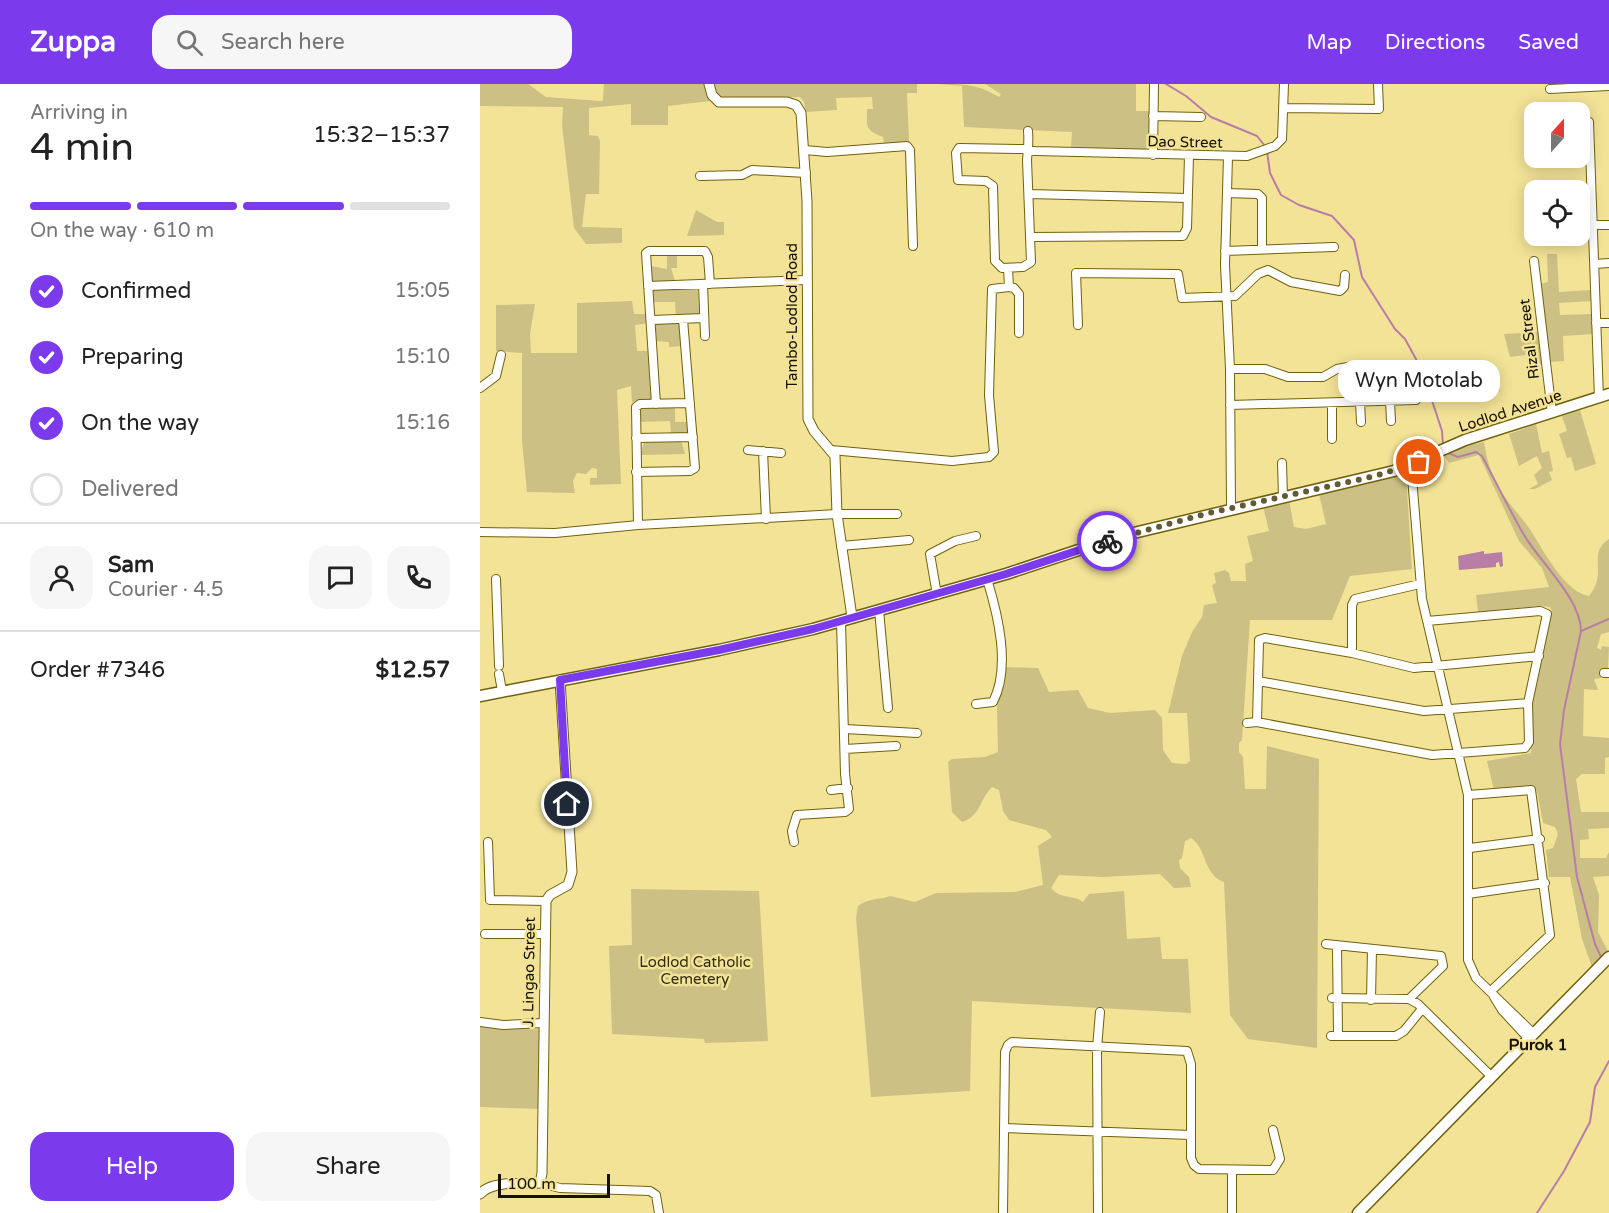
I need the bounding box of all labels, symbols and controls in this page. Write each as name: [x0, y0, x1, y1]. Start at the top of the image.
search box: [152, 15, 572, 69]
text: Zuppa: [30, 25, 116, 59]
icon: search: [173, 26, 206, 59]
text: Search here: [221, 29, 345, 55]
text: Map: [1306, 30, 1352, 55]
text: Directions: [1385, 30, 1485, 55]
text: Saved: [1518, 30, 1579, 55]
text: Arriving in: [30, 101, 128, 125]
north arrow: [1524, 102, 1590, 168]
map controls: [1524, 102, 1590, 246]
text: 15:32–15:37: [313, 122, 450, 148]
text: 4 min: [30, 124, 134, 171]
street label: Dao Street: [1147, 132, 1223, 152]
button: locate: [1524, 180, 1590, 246]
text: On the way · 610 m: [30, 219, 214, 243]
street label: Tambo-Lodlod Road: [783, 243, 801, 389]
icon: check: [30, 275, 63, 308]
text: Confirmed: [81, 278, 191, 304]
text: 15:05: [395, 279, 450, 303]
street label: Rizal Street: [1515, 298, 1543, 380]
icon: check: [30, 341, 63, 374]
text: Preparing: [81, 344, 184, 370]
text: 15:10: [395, 345, 450, 369]
callout: Wyn Motolab: [1338, 360, 1500, 402]
text: Wyn Motolab: [1355, 369, 1483, 393]
street label: Lodlod Avenue: [1456, 386, 1564, 436]
icon: check: [30, 407, 63, 440]
text: On the way: [81, 410, 199, 436]
text: 15:16: [395, 411, 450, 435]
pin: [1393, 436, 1444, 487]
icon: bag: [1402, 445, 1435, 478]
text: Delivered: [81, 476, 179, 502]
courier: [1077, 511, 1137, 571]
icon: bike: [1091, 525, 1124, 558]
button: person: [30, 546, 93, 609]
button: chat: [309, 546, 372, 609]
button: phone: [387, 546, 450, 609]
text: Sam: [108, 552, 154, 578]
text: Courier · 4.5: [108, 578, 223, 602]
text: Order #7346: [30, 657, 165, 683]
text: $12.57: [375, 657, 450, 683]
pin: [541, 778, 592, 829]
icon: home: [550, 787, 583, 820]
street label: J. Lingao Street: [519, 917, 539, 1027]
park label: Lodlod Catholic Cemetery: [639, 953, 751, 988]
district label: Purok 1: [1509, 1035, 1567, 1055]
button: Help: [30, 1132, 234, 1201]
button: Share: [246, 1132, 450, 1201]
scale bar: [498, 1171, 610, 1198]
text: 100 m: [507, 1174, 556, 1194]

